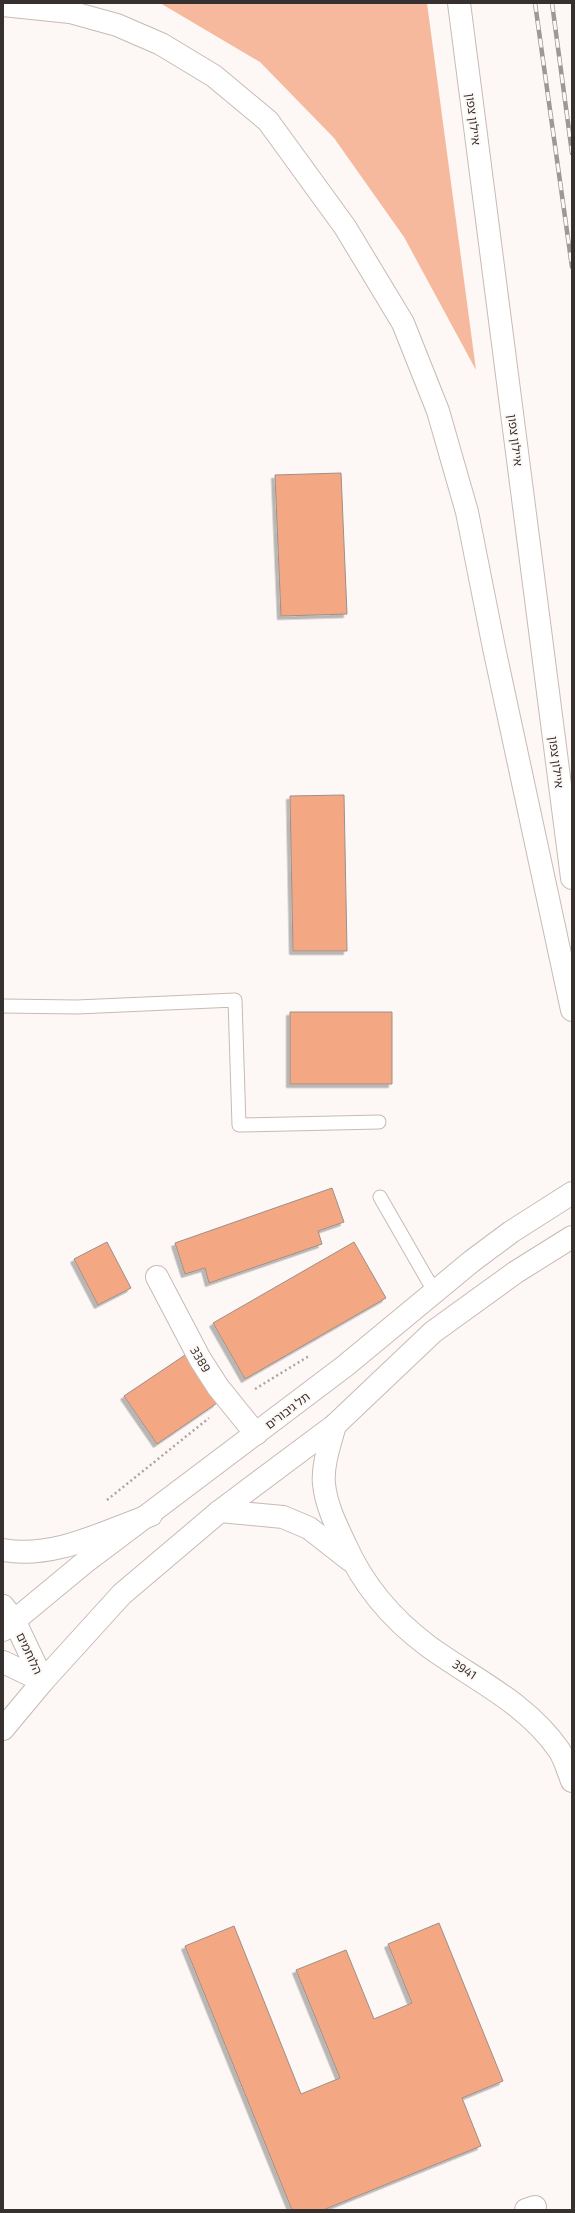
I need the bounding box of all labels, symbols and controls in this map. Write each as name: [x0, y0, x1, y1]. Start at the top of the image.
street label: איילון צפון: [464, 92, 484, 146]
street label: איילון צפון: [506, 413, 526, 467]
street label: איילון צפון: [547, 735, 567, 789]
street label: 3389: [188, 1344, 214, 1375]
street label: תל גיבורים: [262, 1389, 312, 1431]
street label: הלוחמים: [14, 1630, 46, 1676]
street label: 3941: [450, 1656, 480, 1682]

